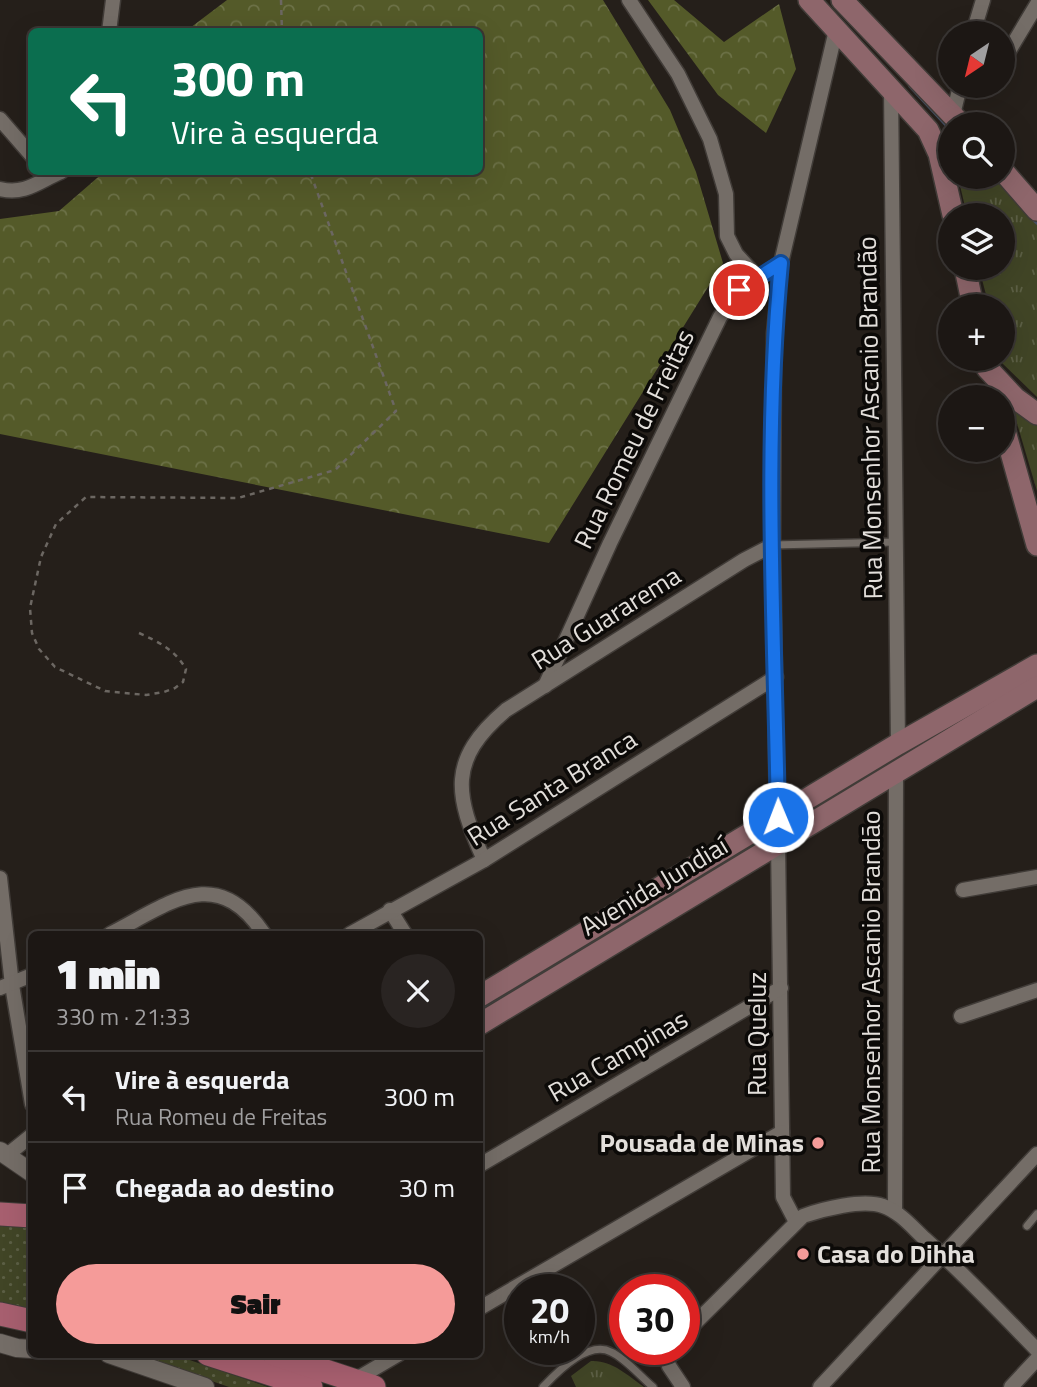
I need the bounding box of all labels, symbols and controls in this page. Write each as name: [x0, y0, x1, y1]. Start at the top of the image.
north arrow: [938, 21, 1015, 98]
map controls: [938, 21, 1015, 462]
text: 300 m: [171, 40, 305, 115]
icon: left: [56, 56, 147, 147]
text: Vire à esquerda: [171, 108, 378, 156]
button: search: [938, 112, 1015, 189]
button: layers: [938, 203, 1015, 280]
street label: Rua Monsenhor Ascanio Brandão: [847, 236, 892, 600]
pin: [709, 260, 769, 320]
icon: arrive: [720, 271, 758, 309]
button: +: [938, 294, 1015, 371]
street label: Rua Romeu de Freitas: [563, 322, 704, 555]
button: −: [938, 385, 1015, 462]
street label: Rua Guararema: [523, 556, 688, 679]
street label: Rua Santa Branca: [459, 720, 644, 855]
position arrow: [741, 780, 815, 854]
street label: Rua Monsenhor Ascanio Brandão: [851, 810, 890, 1174]
street label: Avenida Jundiaí: [573, 825, 737, 945]
text: 1 min: [56, 941, 160, 1005]
button: close: [381, 954, 455, 1028]
street label: Rua Queluz: [737, 972, 776, 1096]
text: 330 m · 21:33: [56, 999, 191, 1034]
street label: Rua Campinas: [541, 1000, 695, 1111]
text: Vire à esquerda: [115, 1060, 290, 1099]
text: 300 m: [384, 1077, 455, 1116]
icon: left: [56, 1078, 94, 1116]
text: Rua Romeu de Freitas: [115, 1099, 327, 1134]
place label: Pousada de Minas: [599, 1123, 804, 1162]
marker: Pousada de Minas: [810, 1135, 826, 1151]
text: Chegada ao destino: [115, 1168, 334, 1207]
text: 30 m: [398, 1168, 455, 1207]
icon: arrive: [56, 1169, 94, 1207]
place label: Casa do Dihha: [817, 1234, 975, 1273]
marker: Casa do Dihha: [795, 1246, 811, 1262]
button: Sair: [56, 1264, 455, 1344]
speed limit sign: 30: [609, 1274, 700, 1365]
text: 20: [530, 1283, 569, 1337]
text: km/h: [529, 1323, 570, 1350]

